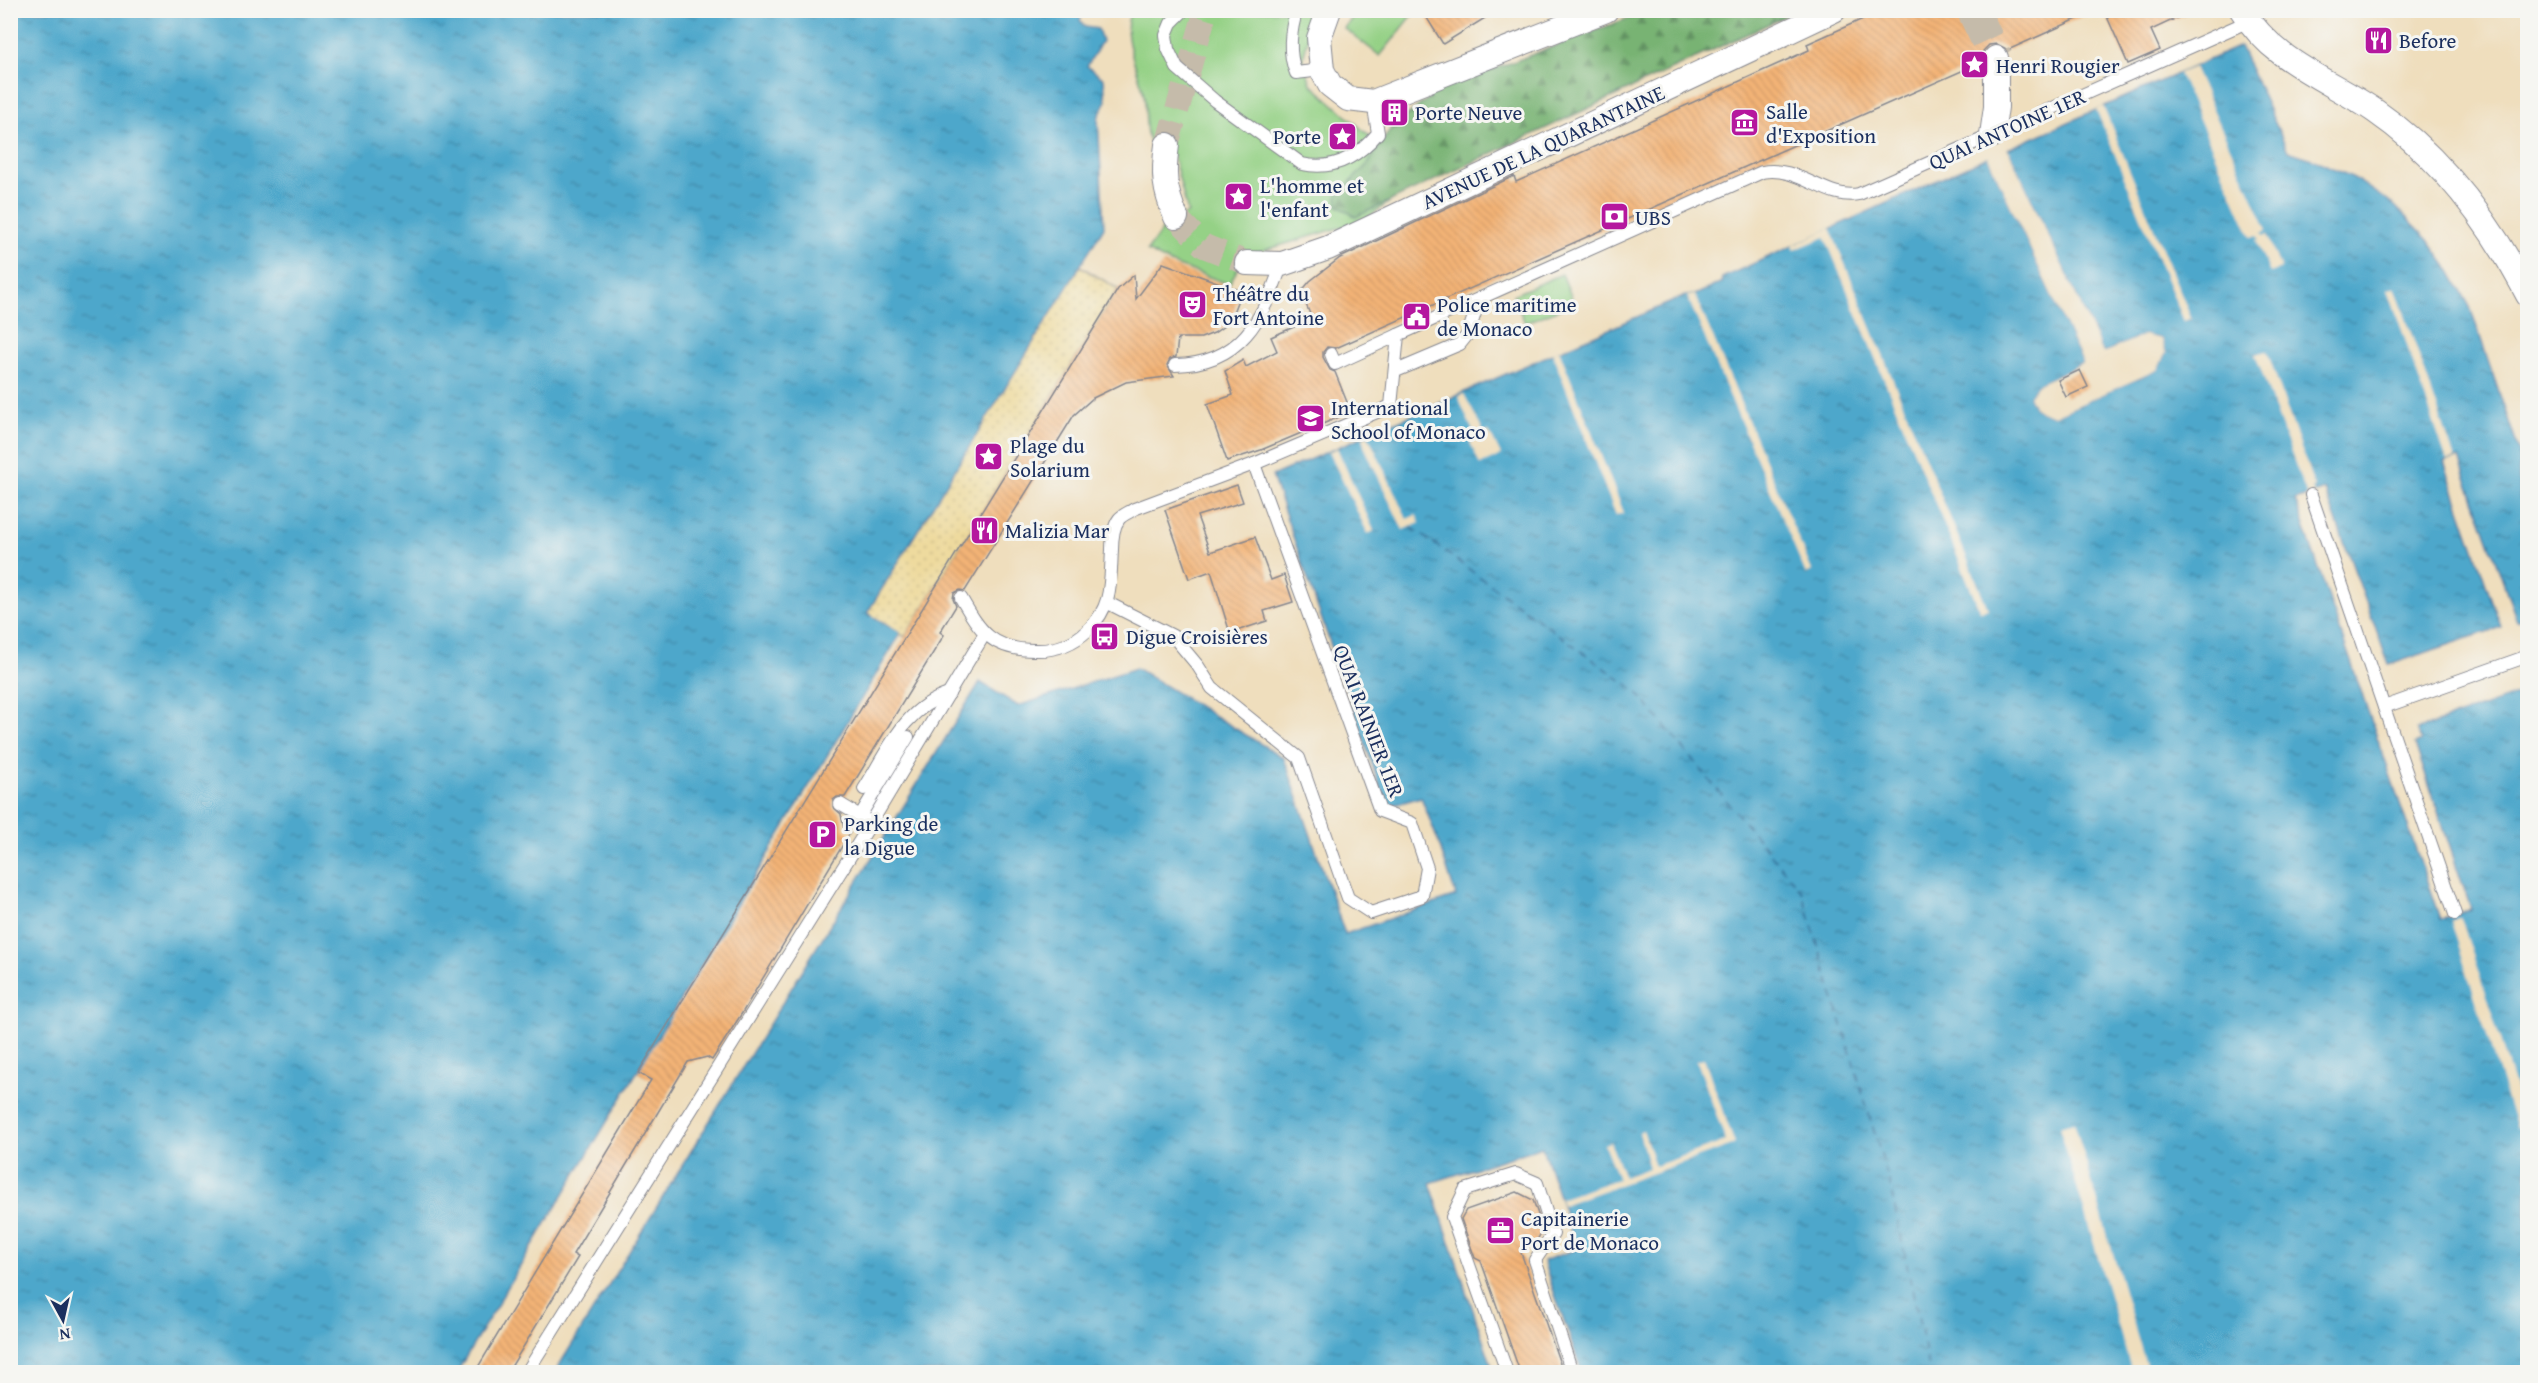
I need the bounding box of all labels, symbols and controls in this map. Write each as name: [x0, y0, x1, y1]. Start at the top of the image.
restaurant icon: Before: [2362, 24, 2394, 56]
place label: Before: [2399, 25, 2457, 56]
place icon: Henri Rougier: [1959, 49, 1991, 81]
place label: Henri Rougier: [1996, 50, 2120, 81]
street label: AVENUE DE LA QUARANTAINE: [1416, 77, 1670, 217]
street label: QUAI ANTOINE 1ER: [1924, 80, 2091, 177]
building icon: Porte Neuve: [1378, 96, 1410, 128]
place label: Salle d'Exposition: [1766, 96, 1876, 151]
place label: Porte Neuve: [1415, 97, 1522, 128]
museum icon: Salle d'Exposition: [1729, 107, 1761, 139]
place icon: Porte: [1326, 120, 1358, 152]
place label: Porte: [1273, 121, 1321, 152]
place label: L'homme et l'enfant: [1260, 170, 1365, 225]
place icon: L'homme et l'enfant: [1223, 181, 1255, 213]
bank icon: UBS: [1598, 201, 1630, 233]
place label: UBS: [1635, 202, 1671, 233]
place label: Théâtre du Fort Antoine: [1213, 278, 1324, 333]
theatre icon: Théâtre du Fort Antoine: [1176, 289, 1208, 321]
place label: Police maritime de Monaco: [1437, 289, 1577, 344]
public building icon: Police maritime de Monaco: [1400, 300, 1432, 332]
place label: International School of Monaco: [1331, 392, 1486, 447]
school or university icon: International School of Monaco: [1294, 403, 1326, 435]
place label: Plage du Solarium: [1010, 430, 1090, 485]
place icon: Plage du Solarium: [973, 441, 1005, 473]
restaurant icon: Malizia Mar: [968, 514, 1000, 546]
place label: Malizia Mar: [1005, 515, 1110, 546]
bus stop icon: Digue Croisières: [1089, 620, 1121, 652]
place label: Digue Croisières: [1126, 621, 1268, 652]
street label: QUAI RAINIER 1ER: [1326, 640, 1413, 803]
place label: Parking de la Digue: [844, 808, 939, 863]
parking icon: Parking de la Digue: [807, 819, 839, 851]
place label: Capitainerie Port de Monaco: [1521, 1203, 1659, 1258]
office icon: Capitainerie Port de Monaco: [1484, 1214, 1516, 1246]
north arrow: [33, 1290, 93, 1350]
text: N: [58, 1322, 72, 1348]

